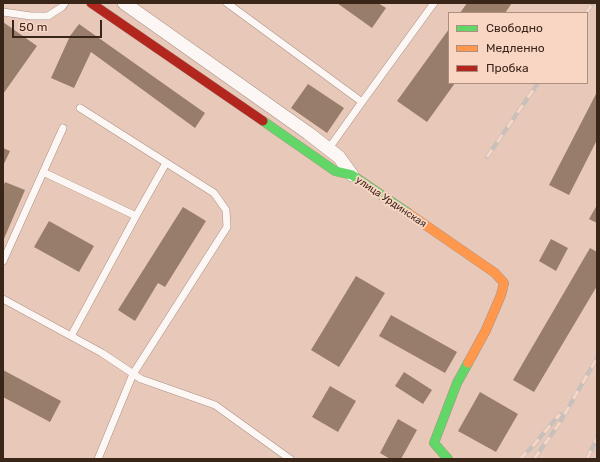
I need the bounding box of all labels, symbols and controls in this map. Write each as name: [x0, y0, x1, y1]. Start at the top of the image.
scale bar: [14, 12, 104, 38]
legend: [448, 12, 588, 84]
text: 50 m: [19, 20, 47, 34]
text: Свободно: [486, 21, 543, 35]
text: Медленно: [486, 41, 545, 55]
text: Пробка: [486, 61, 529, 75]
street label: улица Урдинская: [353, 174, 429, 230]

